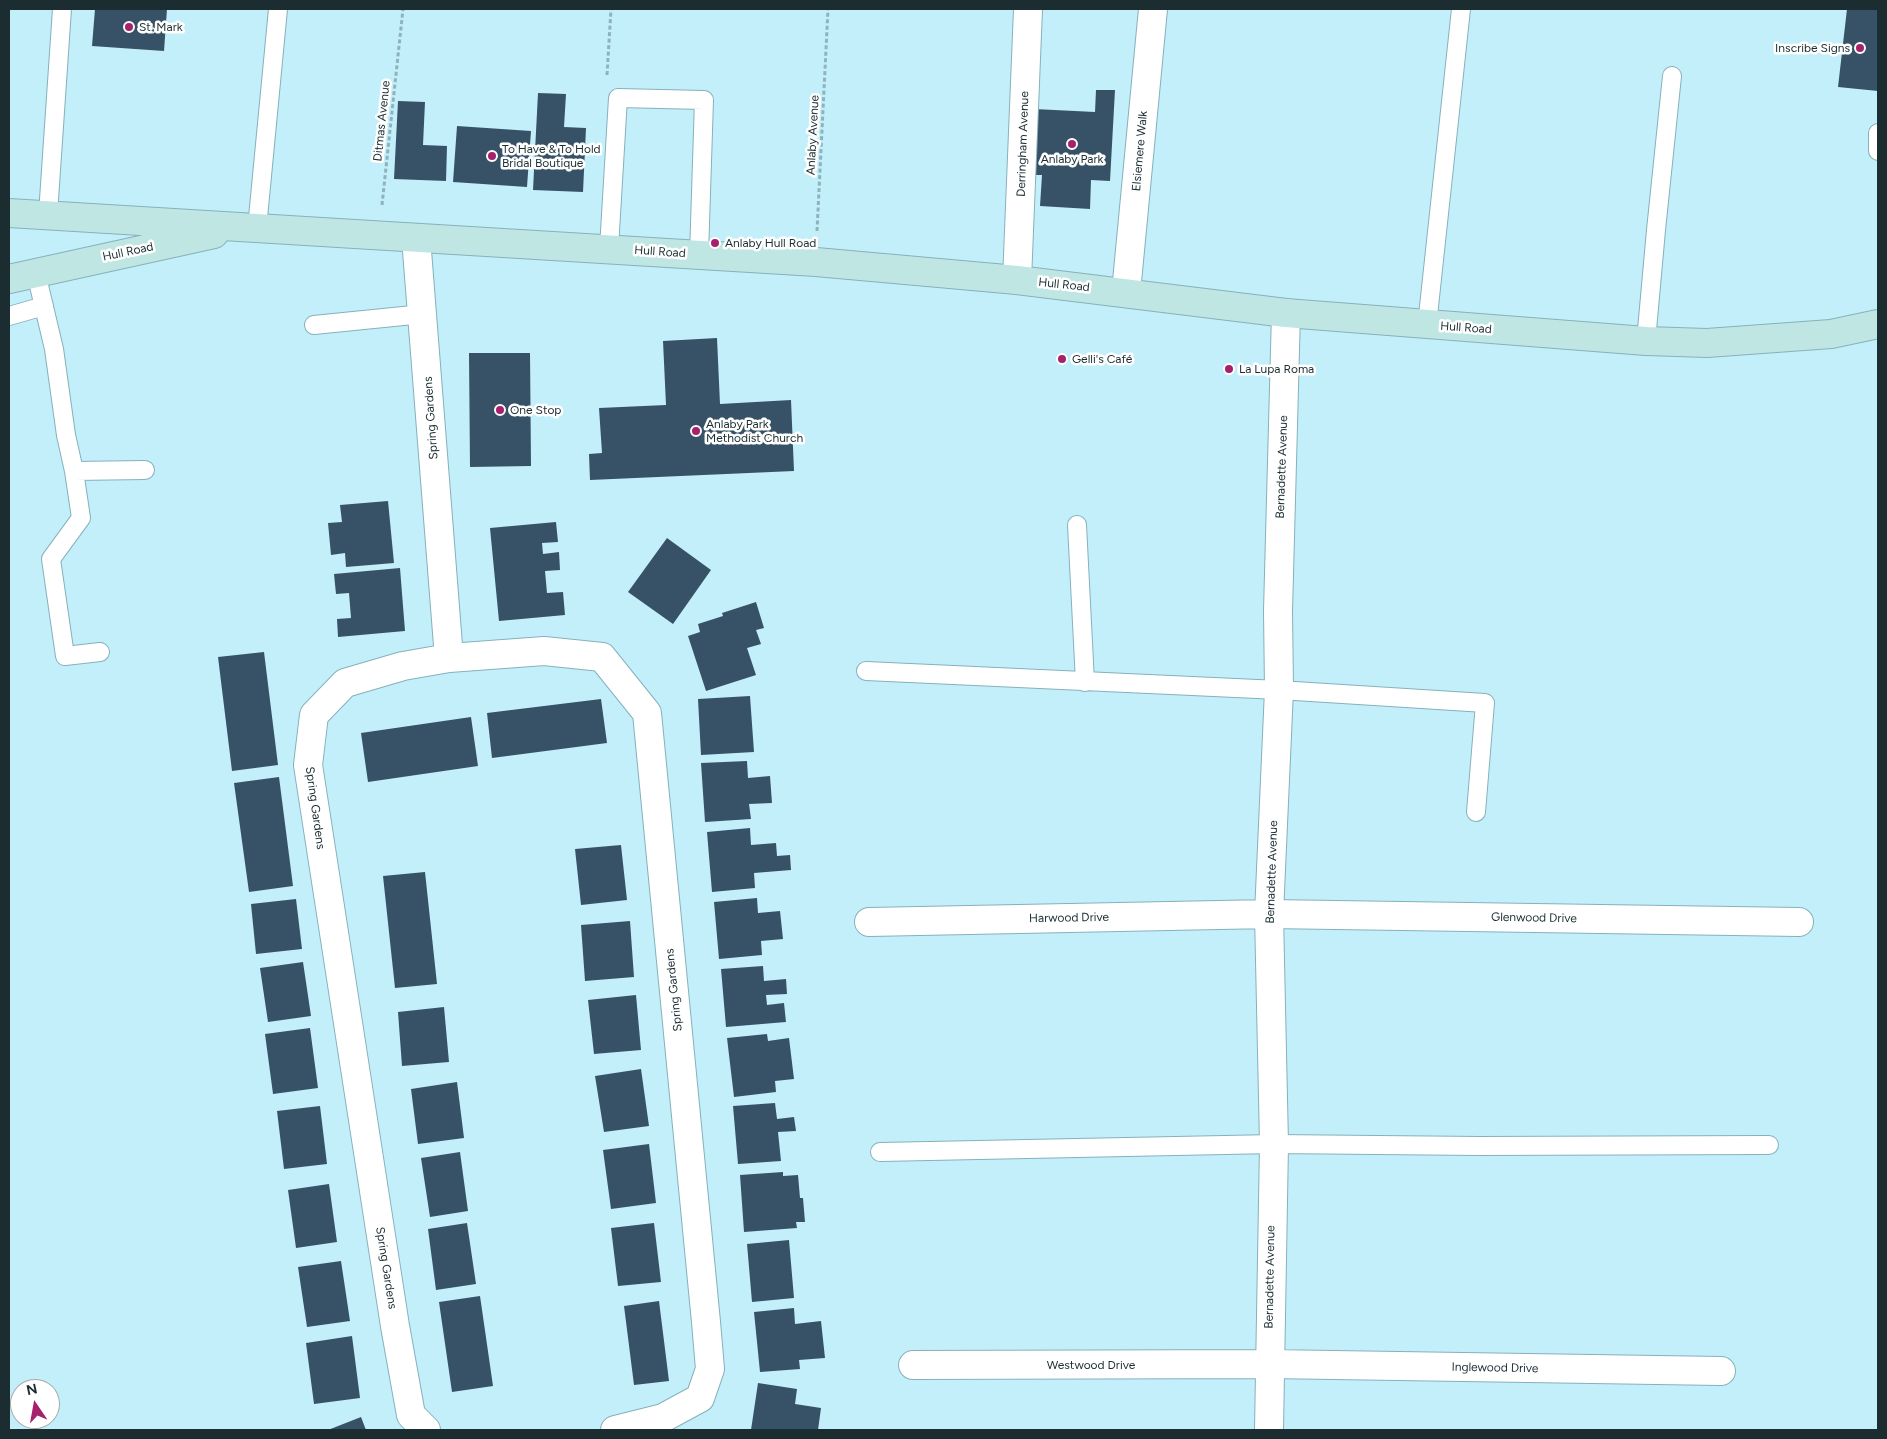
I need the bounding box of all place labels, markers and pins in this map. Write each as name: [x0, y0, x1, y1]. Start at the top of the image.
place label: St. Mark: [139, 20, 183, 34]
marker: St. Mark: [123, 21, 135, 33]
place label: Inscribe Signs: [1775, 41, 1850, 55]
marker: Inscribe Signs: [1854, 42, 1866, 54]
marker: Anlaby Park: [1066, 138, 1078, 150]
place label: To Have & To Hold Bridal Boutique: [502, 142, 601, 170]
marker: To Have & To Hold Bridal Boutique: [486, 150, 498, 162]
place label: Anlaby Park: [1041, 152, 1103, 166]
place label: Anlaby Hull Road: [725, 236, 816, 250]
marker: Anlaby Hull Road: [709, 237, 721, 249]
place label: Gelli's Café: [1072, 352, 1132, 366]
marker: Gelli's Café: [1056, 353, 1068, 365]
place label: La Lupa Roma: [1239, 362, 1314, 376]
marker: La Lupa Roma: [1223, 363, 1235, 375]
place label: One Stop: [510, 403, 561, 417]
marker: One Stop: [494, 404, 506, 416]
place label: Anlaby Park Methodist Church: [706, 417, 803, 445]
marker: Anlaby Park Methodist Church: [690, 425, 702, 437]

